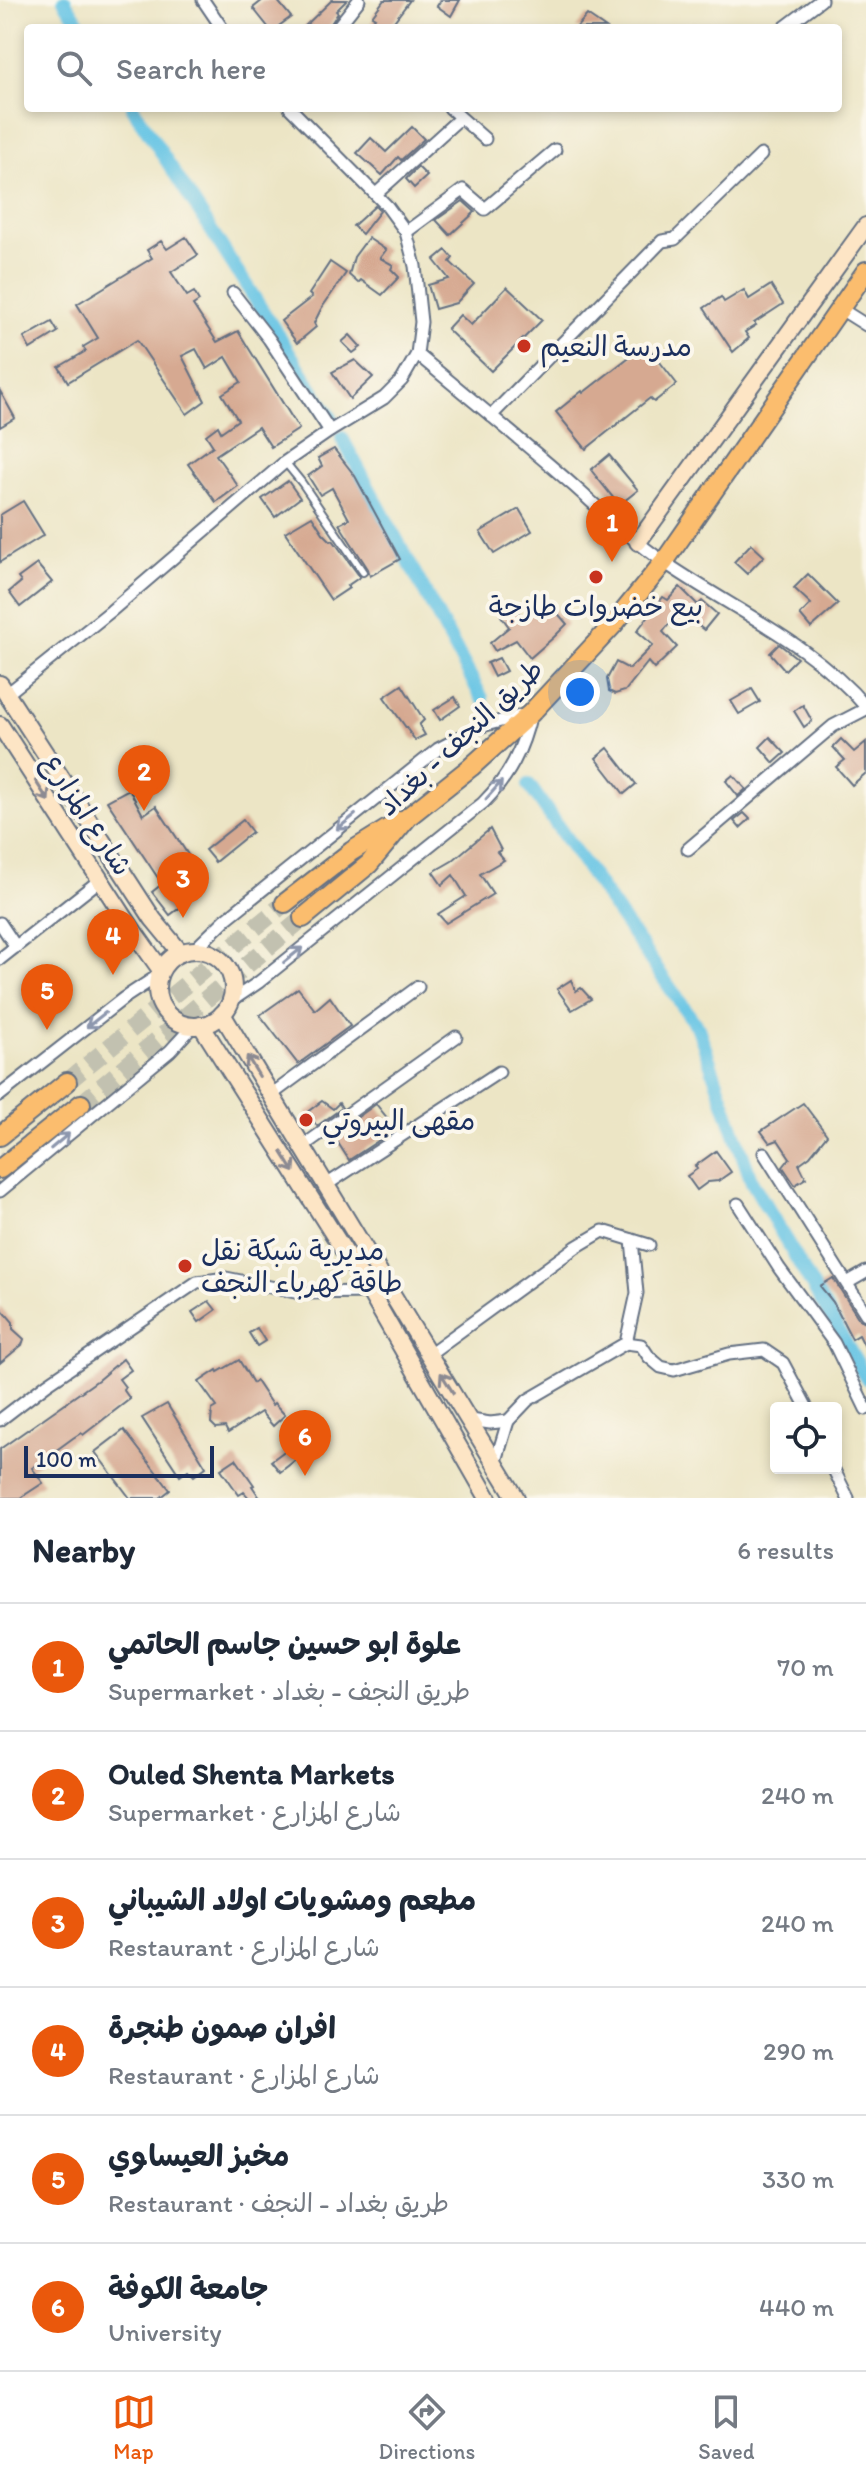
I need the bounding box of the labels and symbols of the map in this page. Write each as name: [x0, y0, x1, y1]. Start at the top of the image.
place label: مدرسة النعيم: [540, 329, 692, 368]
marker: مدرسة النعيم: [515, 337, 533, 355]
pin: 1: [586, 496, 638, 562]
marker: بيع خضروات طازجة: [587, 568, 605, 586]
place label: بيع خضروات طازجة: [489, 589, 703, 626]
street label: طريق النجف - بغداد: [370, 652, 550, 823]
your location: [560, 672, 600, 712]
pin: 2: [118, 745, 170, 811]
street label: شارع المزارع: [33, 746, 140, 883]
one-way arrow: [34, 779, 51, 801]
one-way arrow: [485, 781, 503, 801]
one-way arrow: [336, 814, 357, 831]
pin: 3: [157, 852, 209, 918]
pin: 4: [87, 909, 139, 975]
one-way arrow: [282, 946, 303, 963]
pin: 5: [21, 964, 73, 1030]
one-way arrow: [86, 1011, 107, 1029]
one-way arrow: [245, 1055, 261, 1078]
place label: مقهى البيروتي: [322, 1103, 475, 1145]
marker: مقهى البيروتي: [297, 1111, 315, 1129]
one-way arrow: [49, 1133, 70, 1150]
one-way arrow: [280, 1150, 296, 1173]
place label: مديرية شبكة نقل طاقة كهرباء النجف: [201, 1233, 403, 1300]
marker: مديرية شبكة نقل طاقة كهرباء النجف: [176, 1257, 194, 1275]
one-way arrow: [439, 1372, 455, 1395]
pin: 6: [279, 1410, 331, 1476]
scale bar: [24, 1442, 214, 1478]

